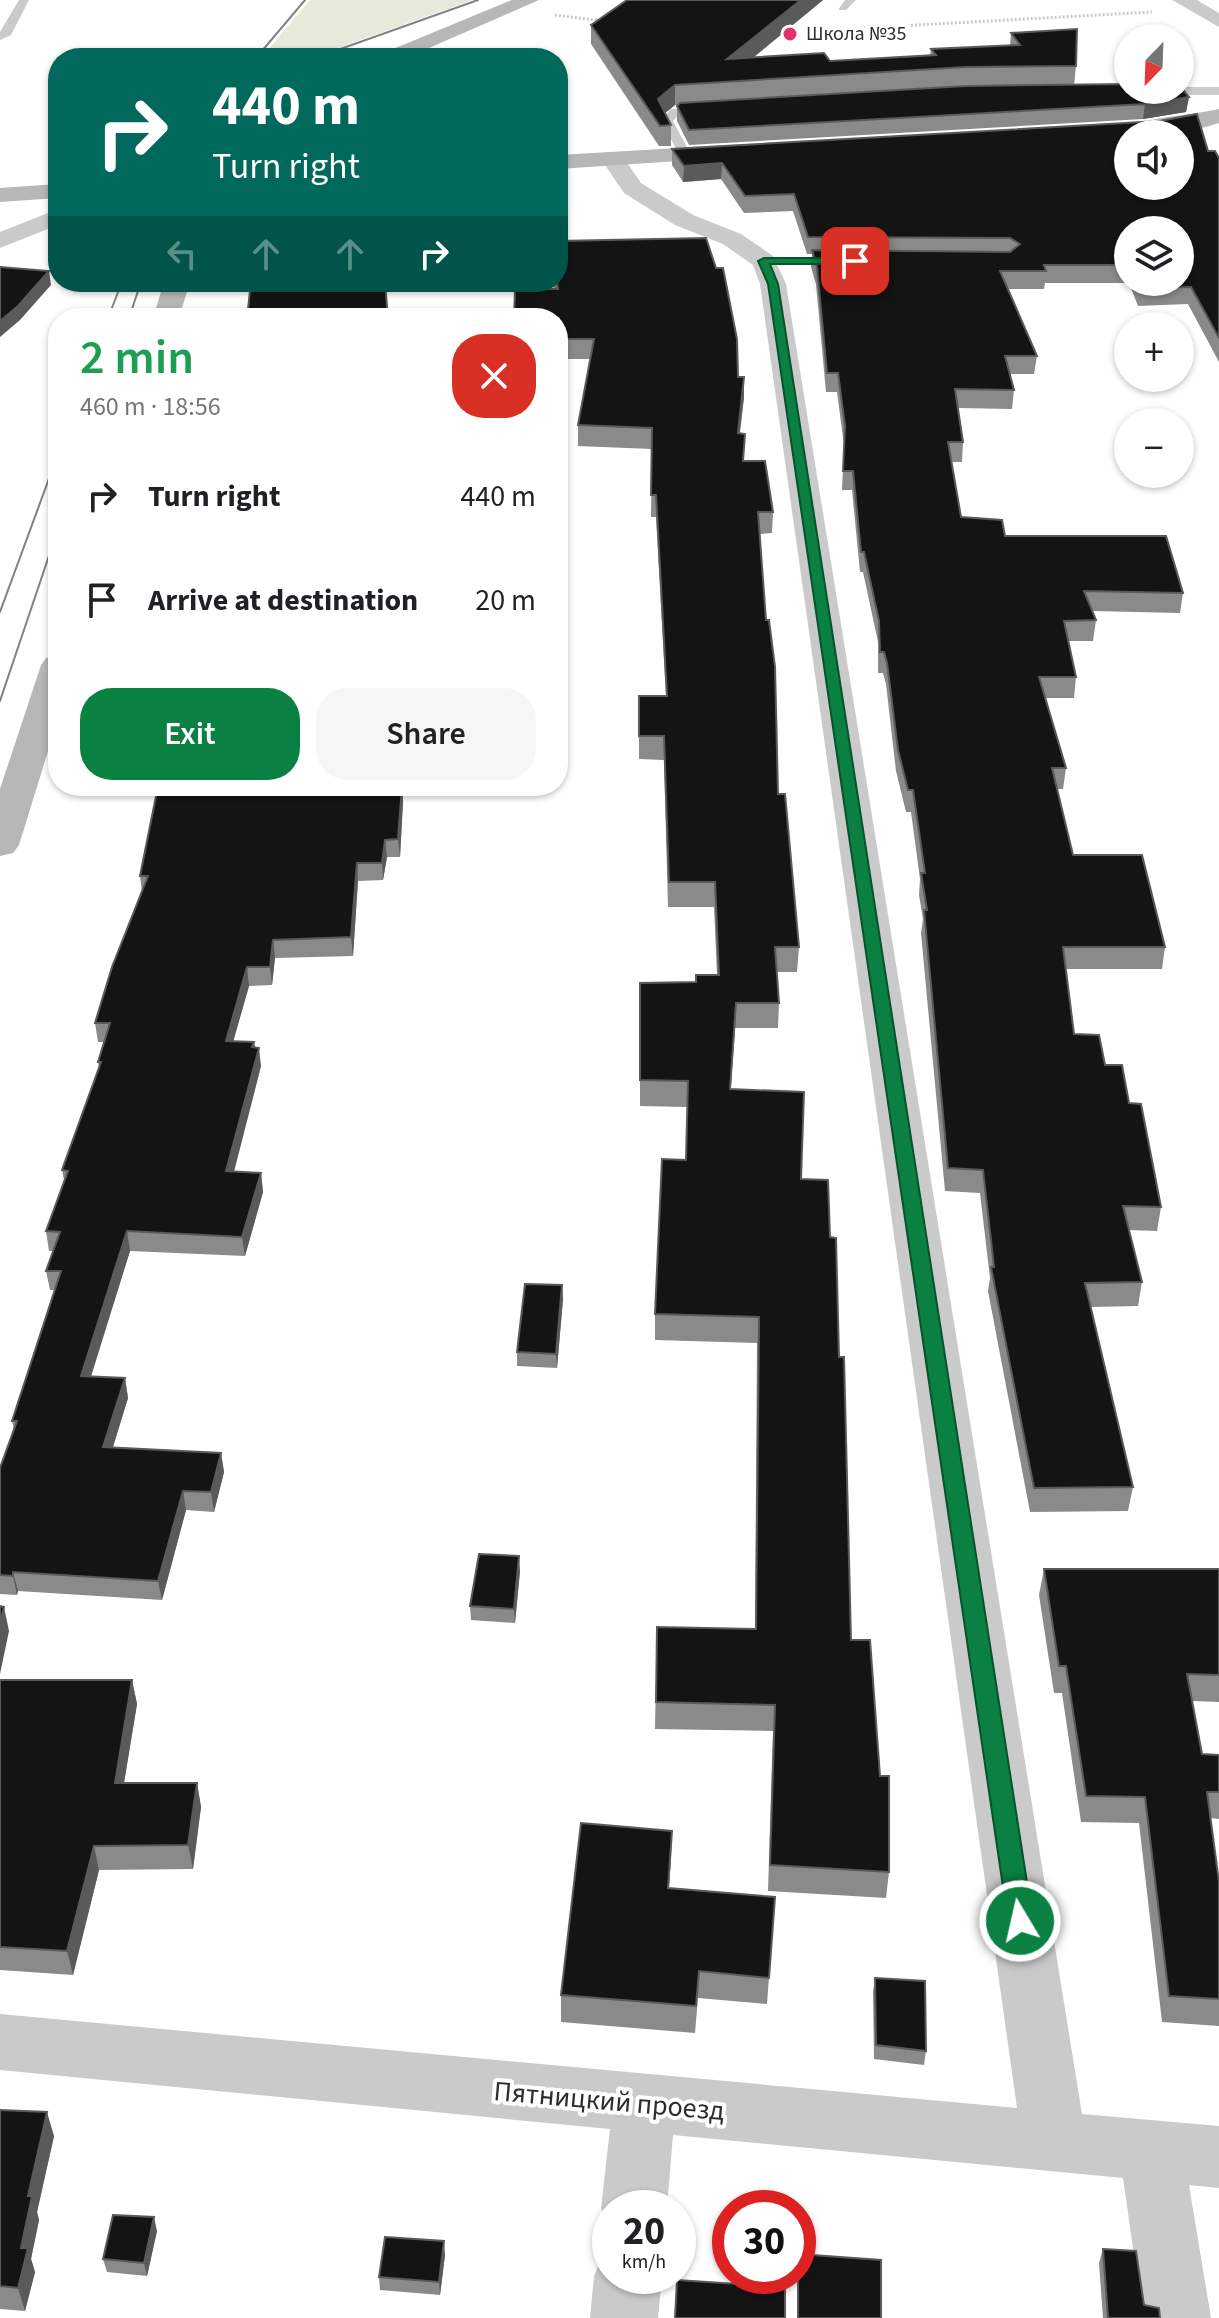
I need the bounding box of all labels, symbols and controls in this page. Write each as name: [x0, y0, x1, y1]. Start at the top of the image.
place label: Школа №35: [806, 20, 906, 48]
north arrow: [1114, 24, 1194, 104]
map controls: [1114, 24, 1194, 488]
marker: Школа №35: [781, 25, 799, 43]
text: 440 m: [212, 67, 360, 146]
icon: right: [80, 80, 184, 184]
button: sound: [1114, 120, 1194, 200]
text: Turn right: [212, 141, 360, 192]
button: layers: [1114, 216, 1194, 296]
pin: [821, 227, 889, 295]
icon: left: [160, 232, 204, 276]
icon: ahead: [244, 232, 288, 276]
icon: ahead: [328, 232, 372, 276]
icon: right: [412, 232, 456, 276]
icon: arrive: [833, 239, 877, 283]
button: +: [1114, 312, 1194, 392]
text: 2 min: [80, 324, 194, 392]
button: close: [452, 334, 536, 418]
text: 460 m · 18:56: [80, 388, 221, 425]
button: −: [1114, 408, 1194, 488]
icon: right: [80, 474, 124, 518]
text: Turn right: [148, 475, 280, 518]
text: 440 m: [460, 475, 536, 518]
icon: arrive: [80, 578, 124, 622]
text: Arrive at destination: [148, 579, 418, 622]
text: 20 m: [475, 579, 536, 622]
button: Exit: [80, 688, 300, 780]
button: Share: [316, 688, 536, 780]
position arrow: [978, 1879, 1062, 1963]
street label: Пятницкий проезд: [492, 2071, 726, 2131]
speed limit sign: 30: [712, 2190, 816, 2294]
text: 20: [623, 2203, 665, 2260]
text: km/h: [622, 2248, 666, 2276]

